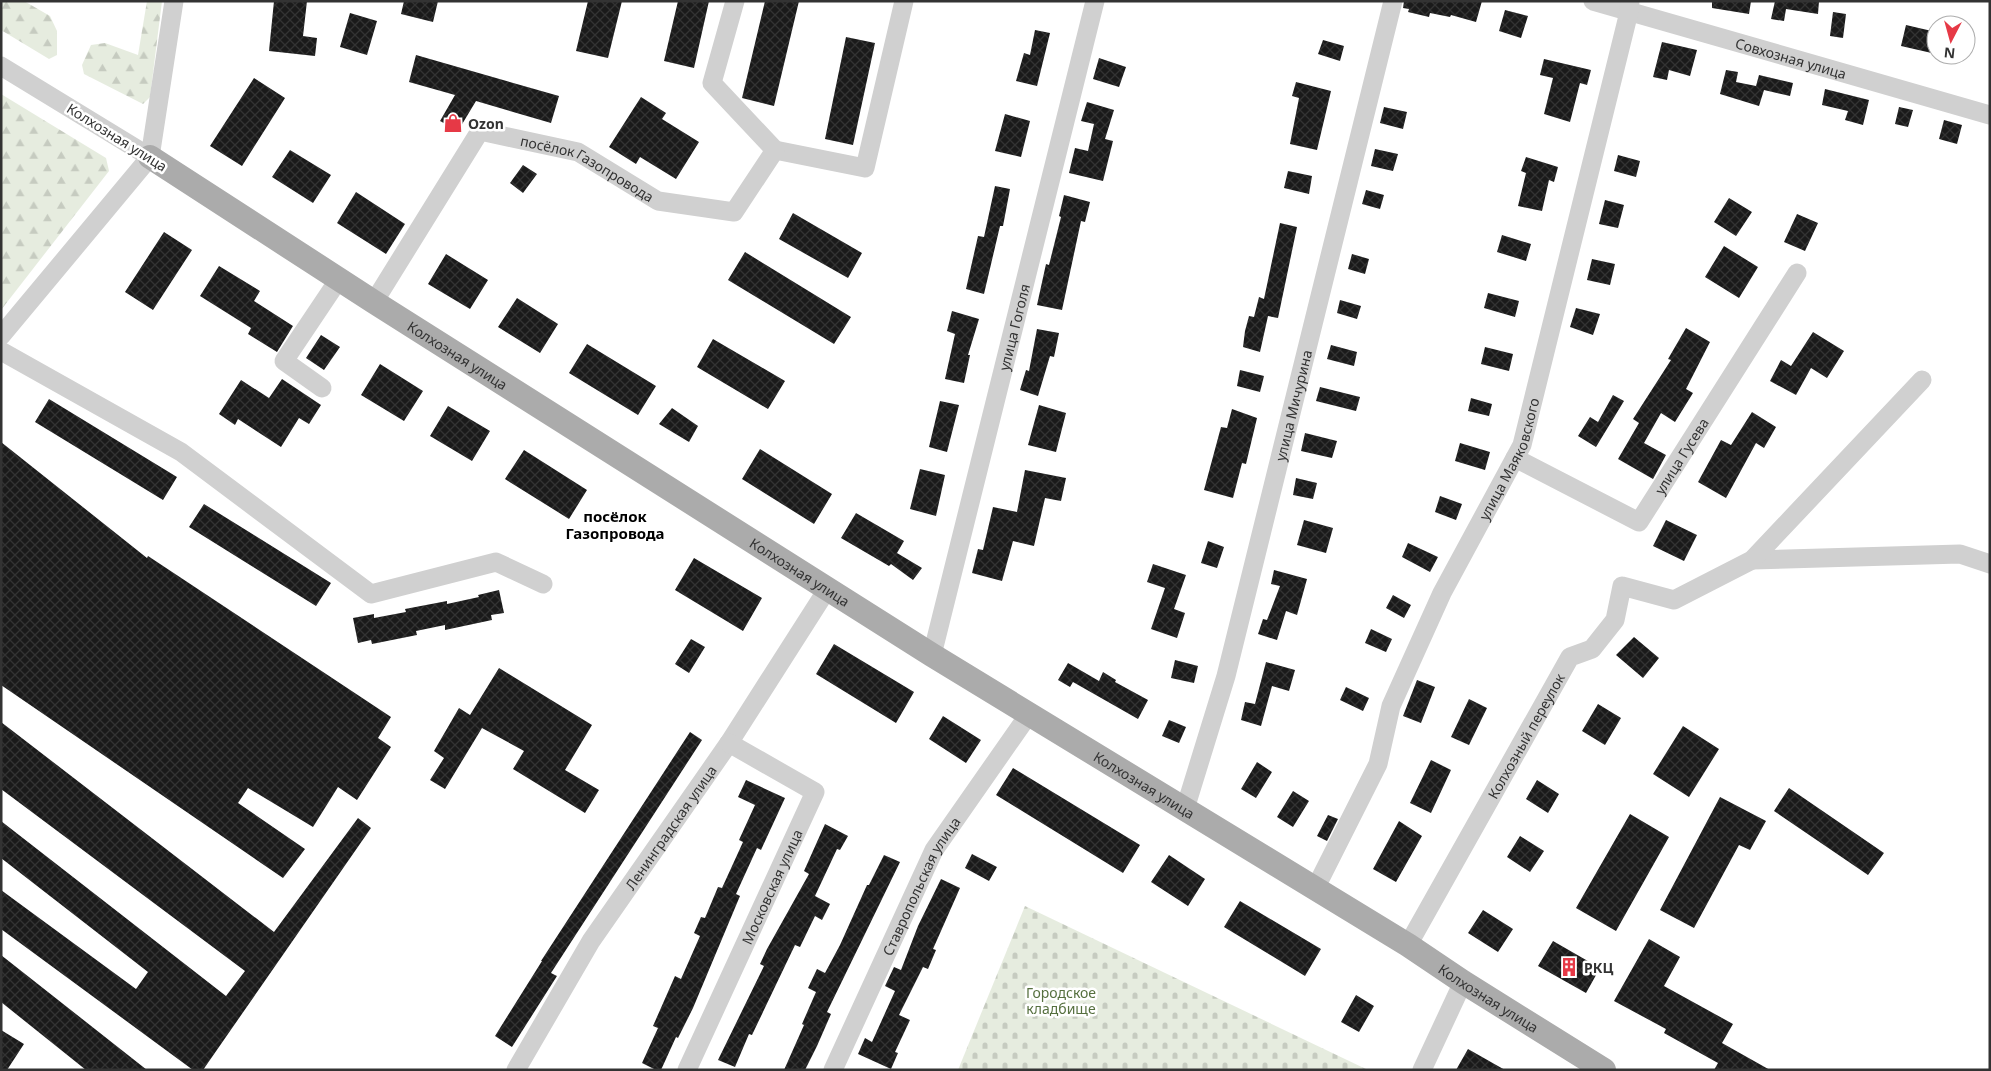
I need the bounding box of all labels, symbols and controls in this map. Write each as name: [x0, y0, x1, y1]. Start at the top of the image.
north arrow: [1926, 15, 1976, 65]
street label: Совхозная улица: [1733, 33, 1849, 83]
text: N: [1943, 43, 1956, 63]
street label: Колхозная улица: [63, 99, 171, 175]
shop icon: Ozon: [442, 112, 464, 134]
place label: Ozon: [468, 114, 504, 133]
street label: посёлок Газопровода: [519, 130, 658, 206]
street label: улица Гоголя: [994, 282, 1034, 372]
street label: Колхозная улица: [404, 316, 511, 394]
street label: улица Мичурина: [1270, 348, 1316, 463]
street label: улица Маяковского: [1474, 396, 1543, 523]
street label: улица Гусева: [1650, 414, 1712, 498]
district label: посёлок Газопровода: [565, 506, 665, 543]
street label: Колхозная улица: [746, 533, 854, 610]
street label: Колхозный переулок: [1483, 669, 1569, 802]
street label: Колхозная улица: [1091, 746, 1199, 823]
street label: Ленинградская улица: [620, 761, 720, 893]
street label: Ставропольская улица: [877, 813, 964, 959]
street label: Московская улица: [737, 826, 806, 947]
building icon: РКЦ: [1558, 956, 1580, 978]
place label: РКЦ: [1584, 958, 1613, 977]
street label: Колхозная улица: [1435, 959, 1542, 1036]
park label: Городское кладбище: [1026, 983, 1096, 1018]

